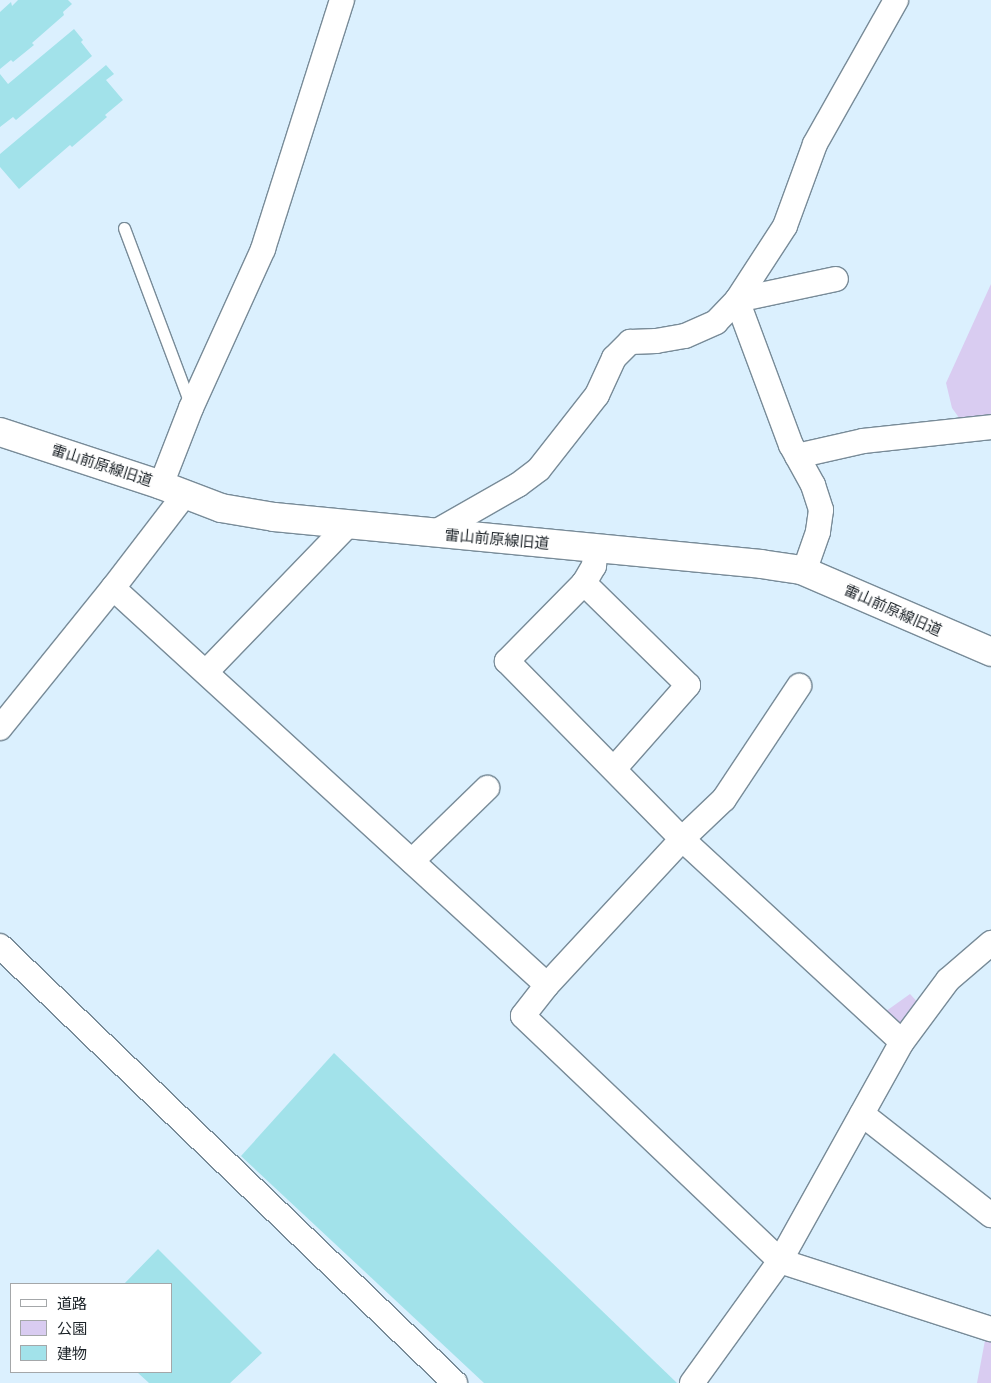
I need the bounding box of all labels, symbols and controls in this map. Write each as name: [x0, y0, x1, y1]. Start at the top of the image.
street label: 雷山前原線旧道: [49, 440, 155, 490]
street label: 雷山前原線旧道: [444, 525, 550, 553]
street label: 雷山前原線旧道: [841, 580, 945, 640]
legend: [10, 1283, 172, 1373]
text: 道路: [57, 1293, 87, 1313]
text: 公園: [57, 1318, 87, 1338]
text: 建物: [57, 1343, 87, 1363]

